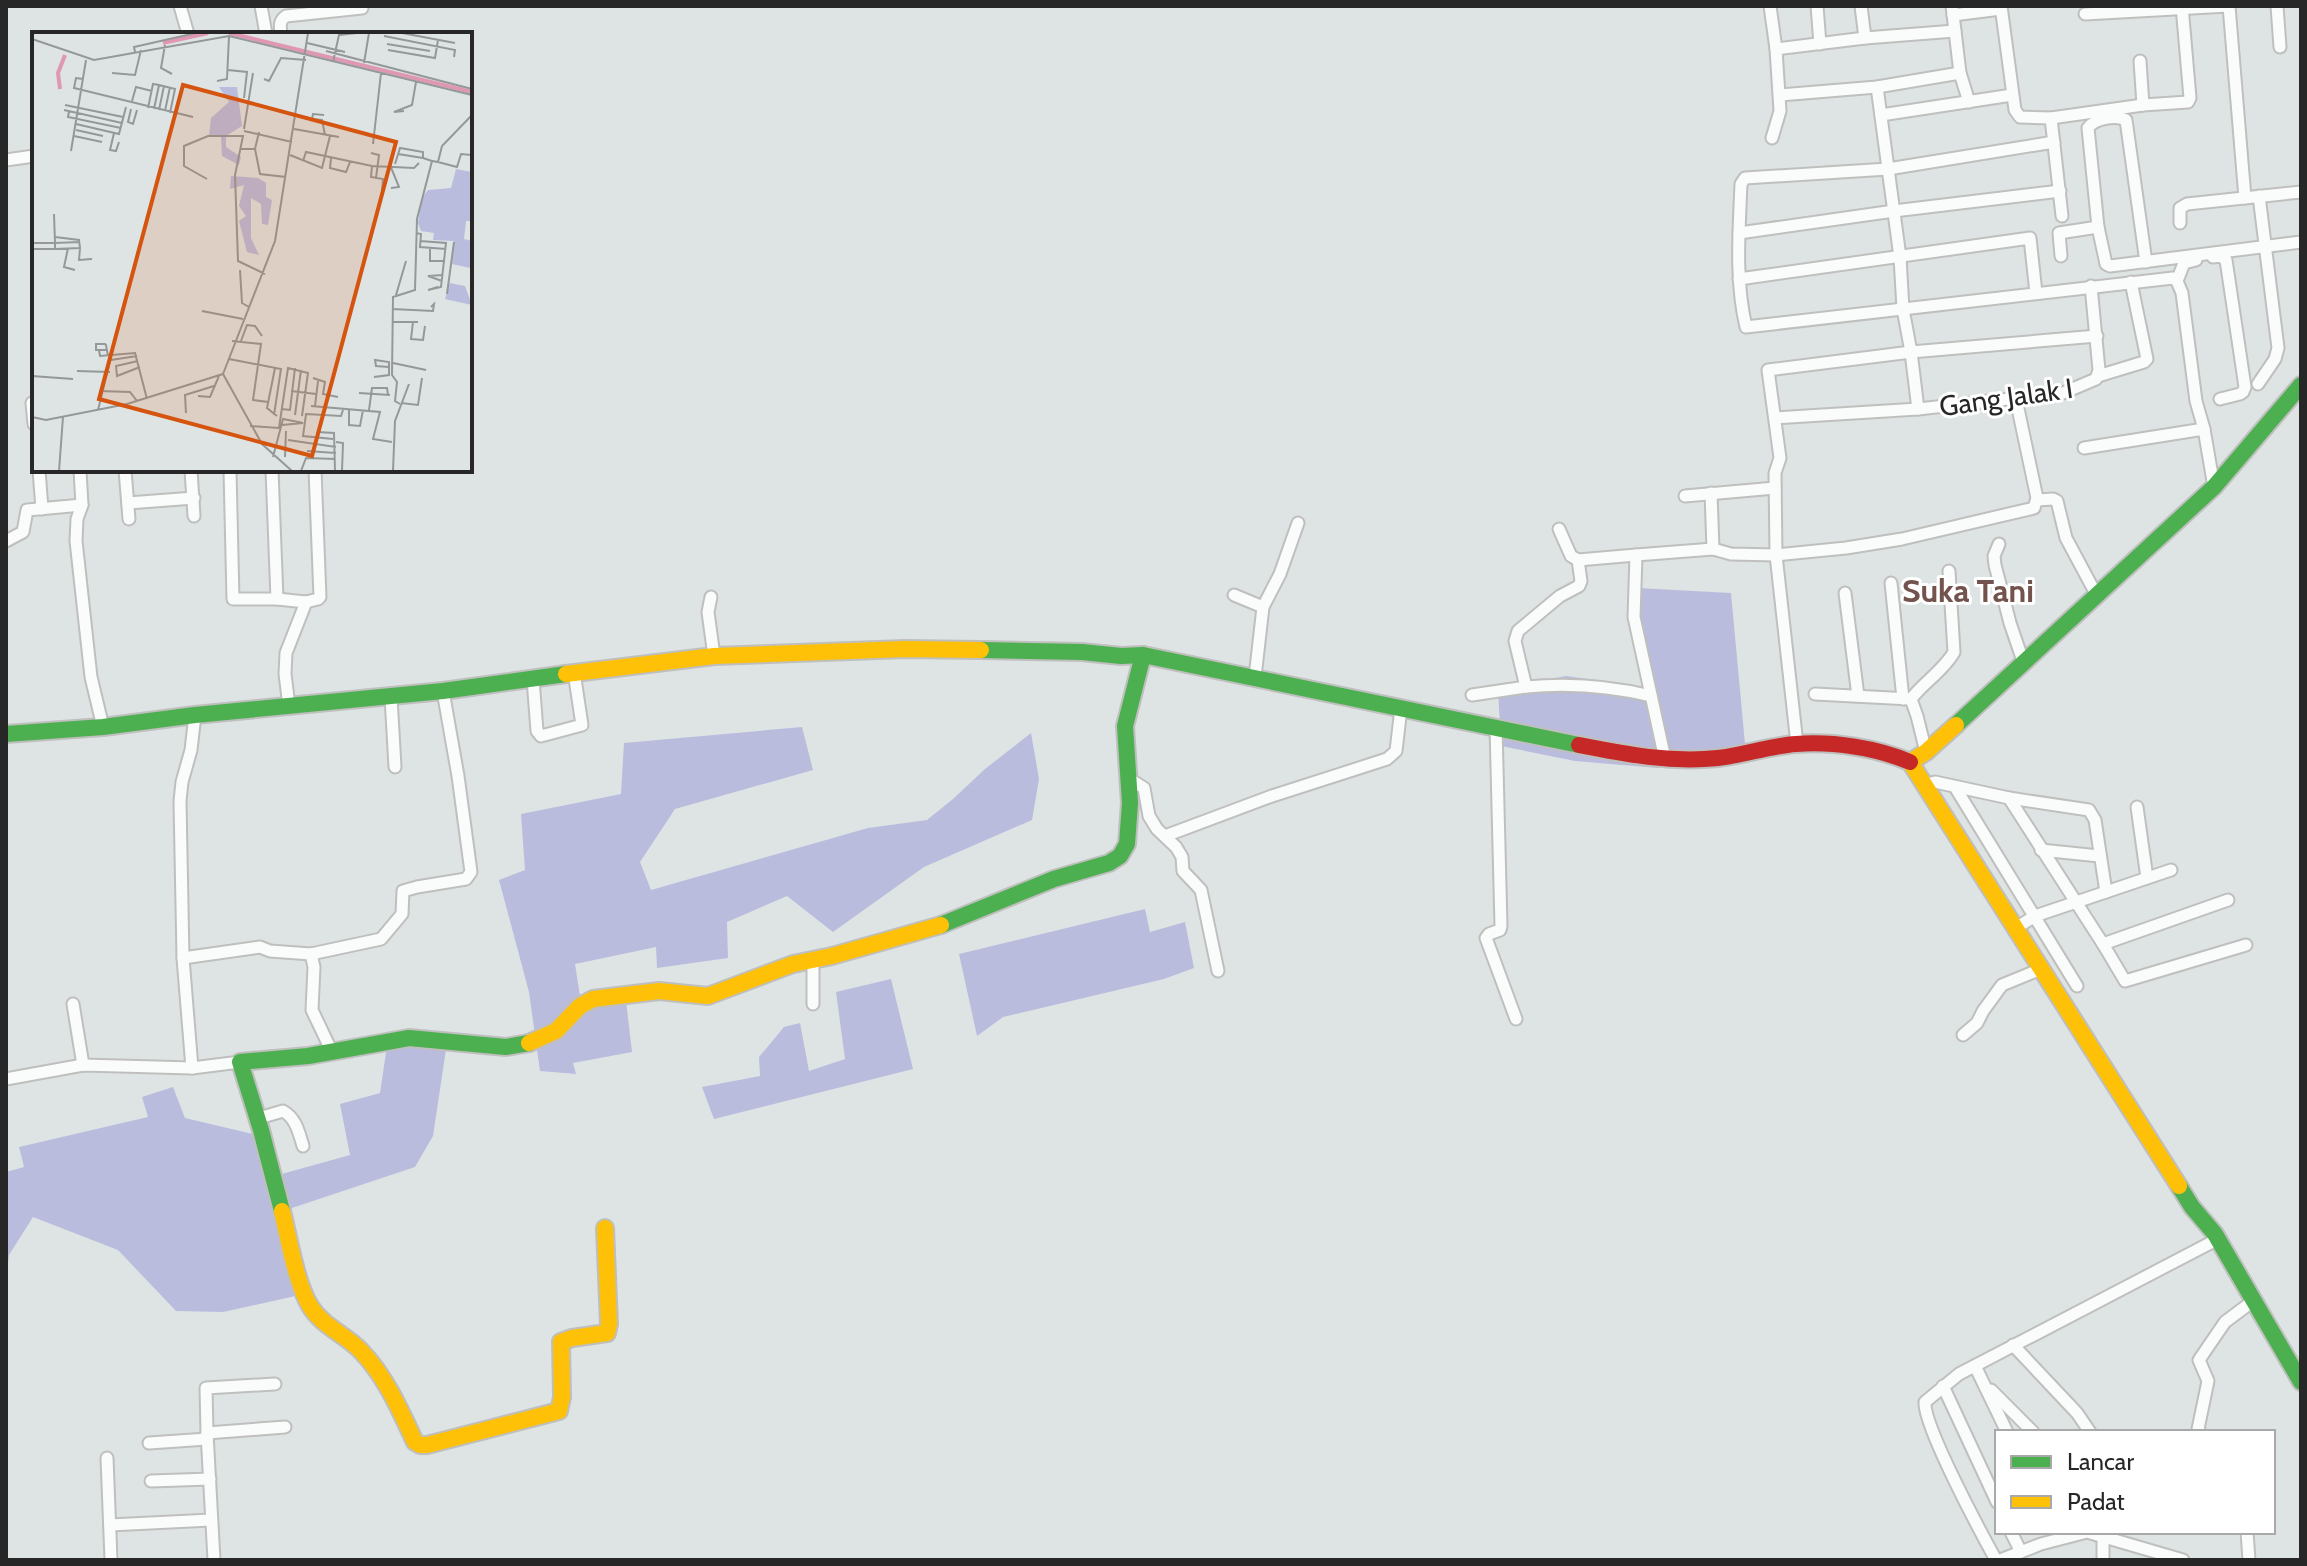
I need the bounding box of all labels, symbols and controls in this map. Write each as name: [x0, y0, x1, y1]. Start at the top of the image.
inset map: [32, 32, 472, 472]
street label: Gang Jalak I: [1937, 371, 2075, 423]
district label: Suka Tani: [1902, 571, 2034, 610]
legend: [1995, 1430, 2275, 1534]
text: Lancar: [2067, 1447, 2134, 1476]
text: Padat: [2067, 1487, 2125, 1516]

